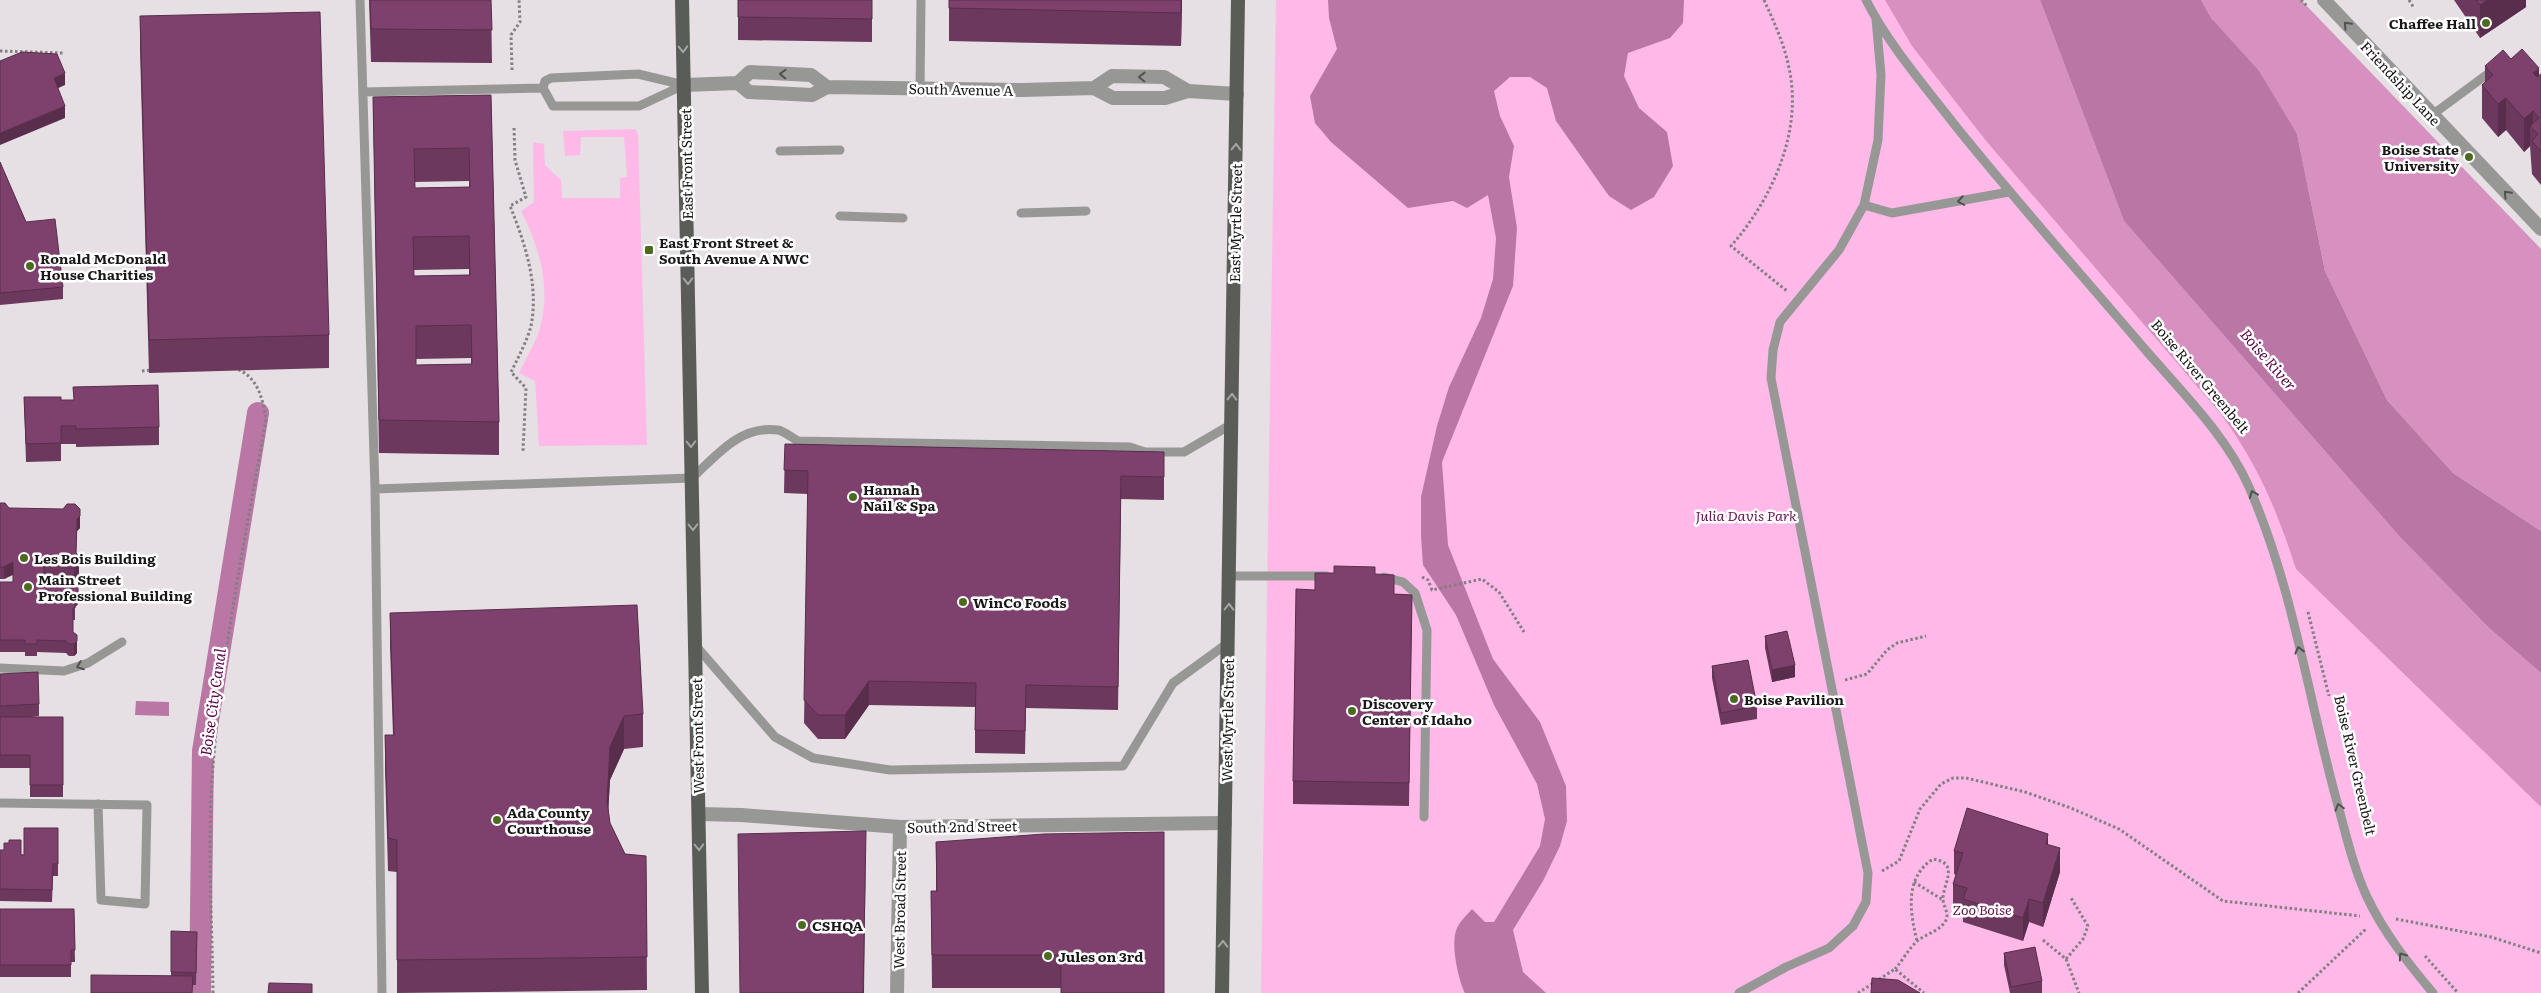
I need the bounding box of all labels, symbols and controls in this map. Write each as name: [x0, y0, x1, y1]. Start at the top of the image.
place label: Chaffee Hall: [2389, 13, 2476, 33]
marker: Chaffee Hall: [2480, 17, 2492, 29]
one-way arrow: [2344, 22, 2353, 31]
street label: Friendship Lane: [2357, 36, 2445, 130]
one-way arrow: [678, 45, 688, 53]
one-way arrow: [779, 68, 787, 79]
one-way arrow: [1138, 72, 1146, 82]
street label: South Avenue A: [908, 78, 1014, 100]
street label: East Front Street: [675, 108, 697, 220]
place label: Boise State University: [2382, 139, 2459, 175]
one-way arrow: [1231, 143, 1241, 151]
marker: Boise State University: [2463, 151, 2475, 163]
street label: East Myrtle Street: [1224, 163, 1246, 283]
one-way arrow: [2504, 191, 2513, 200]
one-way arrow: [1956, 195, 1965, 205]
place label: East Front Street & South Avenue A NWC: [659, 232, 809, 268]
marker: East Front Street & South Avenue A NWC: [643, 244, 655, 256]
place label: Ronald McDonald House Charities: [40, 248, 166, 284]
marker: Ronald McDonald House Charities: [24, 260, 36, 272]
one-way arrow: [683, 278, 693, 285]
street label: Boise River Greenbelt: [2147, 315, 2255, 438]
water label: Boise River: [2235, 323, 2303, 395]
one-way arrow: [1227, 393, 1237, 401]
one-way arrow: [686, 440, 696, 448]
place label: Hannah Nail & Spa: [863, 479, 937, 515]
one-way arrow: [2248, 490, 2259, 499]
marker: Hannah Nail & Spa: [847, 491, 859, 503]
park label: Julia Davis Park: [1695, 505, 1797, 525]
one-way arrow: [688, 524, 698, 531]
place label: Les Bois Building: [34, 548, 156, 568]
marker: Les Bois Building: [18, 552, 30, 564]
place label: Main Street Professional Building: [38, 569, 192, 605]
marker: Main Street Professional Building: [22, 581, 34, 593]
place label: WinCo Foods: [973, 592, 1067, 612]
marker: WinCo Foods: [957, 596, 969, 608]
one-way arrow: [1224, 603, 1234, 610]
one-way arrow: [2294, 645, 2305, 654]
water label: Boise City Canal: [193, 646, 231, 757]
street label: West Myrtle Street: [1216, 658, 1238, 782]
one-way arrow: [76, 660, 84, 670]
street label: West Front Street: [686, 678, 708, 794]
place label: Boise Pavilion: [1744, 689, 1844, 709]
place label: Discovery Center of Idaho: [1362, 693, 1472, 729]
marker: Boise Pavilion: [1728, 693, 1740, 705]
street label: Boise River Greenbelt: [2330, 693, 2382, 837]
marker: Discovery Center of Idaho: [1346, 705, 1358, 717]
place label: Ada County Courthouse: [507, 802, 591, 838]
one-way arrow: [2334, 804, 2344, 812]
marker: Ada County Courthouse: [491, 814, 503, 826]
street label: South 2nd Street: [907, 815, 1018, 837]
one-way arrow: [694, 844, 704, 851]
street label: West Broad Street: [888, 850, 910, 969]
park label: Zoo Boise: [1952, 899, 2012, 919]
place label: CSHQA: [812, 915, 864, 935]
marker: CSHQA: [796, 919, 808, 931]
one-way arrow: [1218, 940, 1228, 948]
place label: Jules on 3rd: [1058, 946, 1143, 966]
marker: Jules on 3rd: [1042, 950, 1054, 962]
one-way arrow: [2399, 952, 2408, 961]

